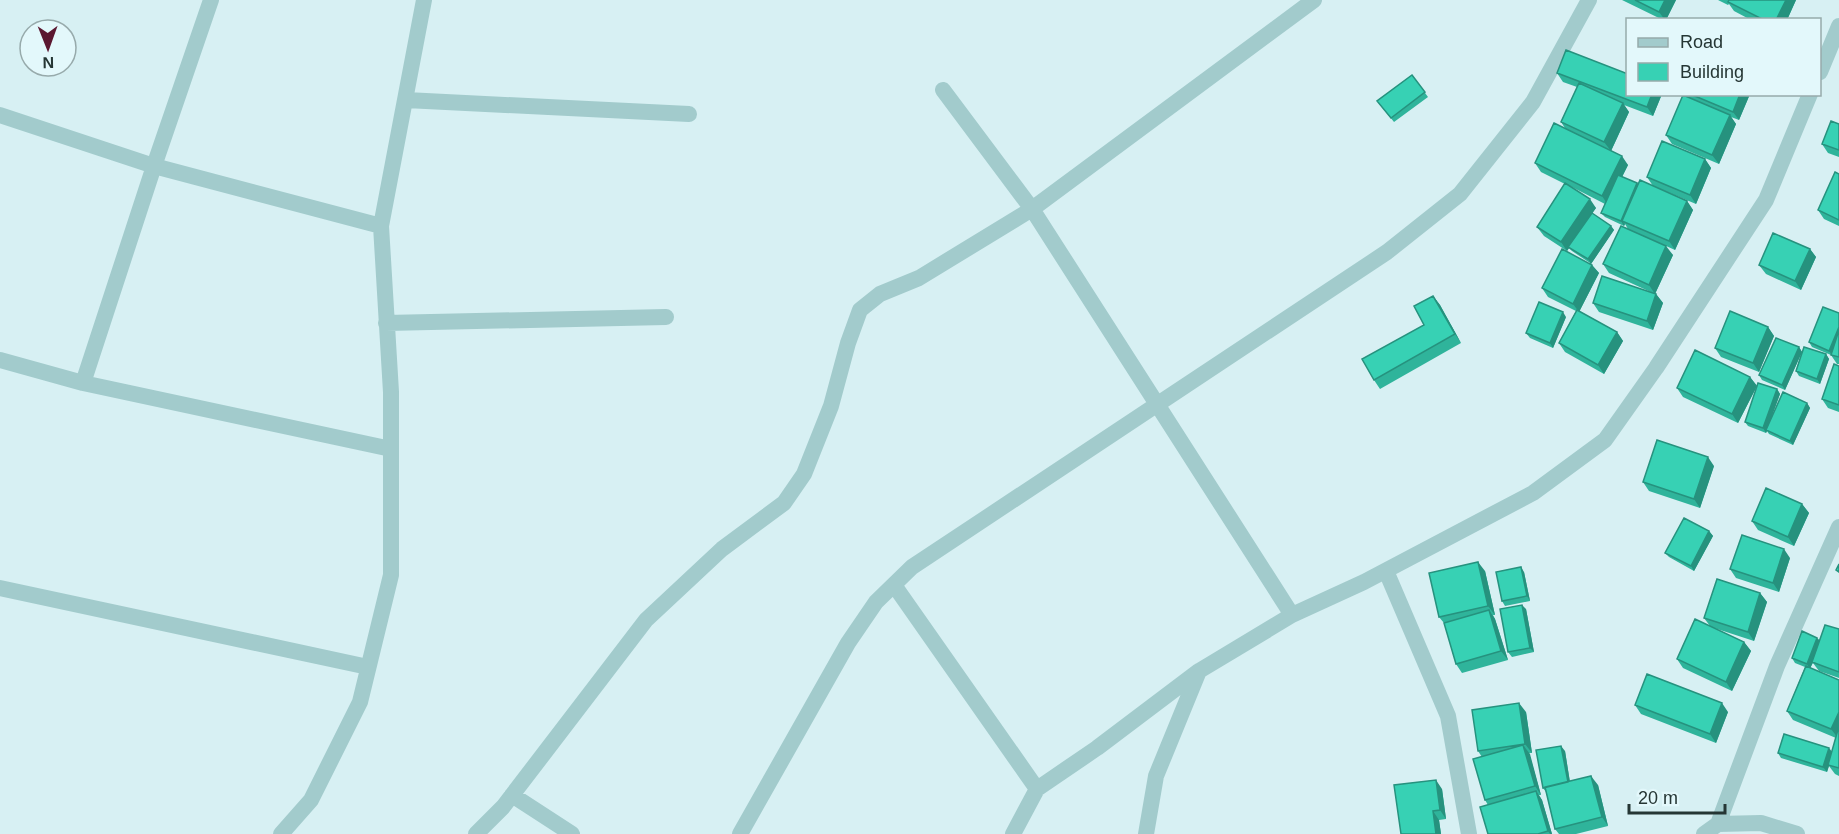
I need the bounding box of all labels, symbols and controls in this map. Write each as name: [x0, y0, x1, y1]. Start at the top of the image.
north arrow: [18, 18, 78, 78]
legend: [1626, 18, 1821, 96]
text: Road: [1680, 32, 1723, 52]
text: N: [42, 54, 54, 71]
text: Building: [1680, 62, 1744, 82]
scale bar: [1629, 777, 1725, 815]
text: 20 m: [1638, 788, 1678, 808]

